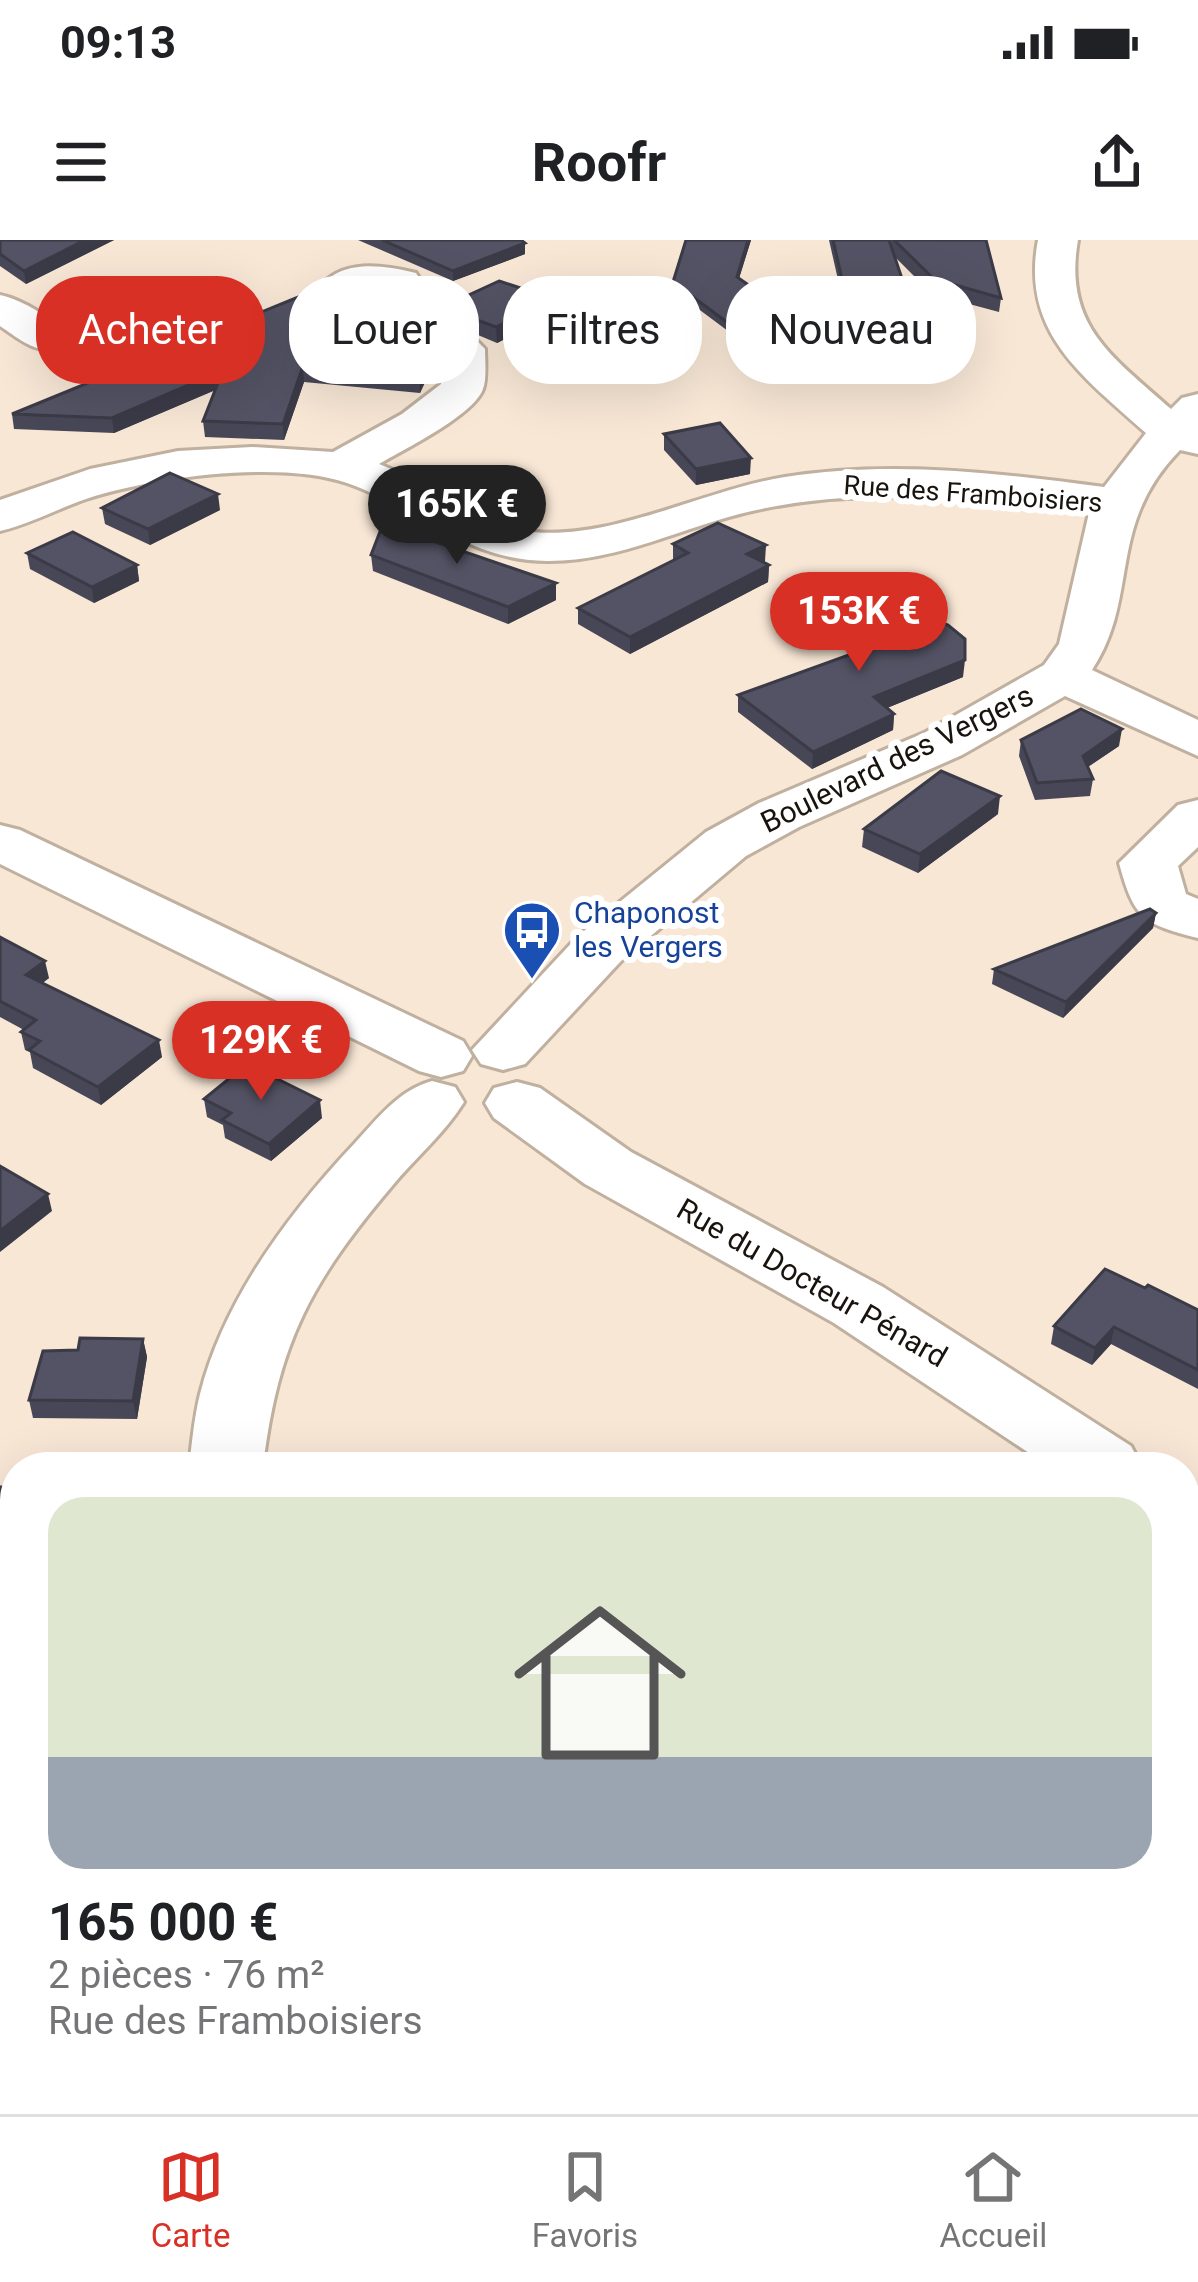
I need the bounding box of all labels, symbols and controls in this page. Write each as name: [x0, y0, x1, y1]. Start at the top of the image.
text: 09:13: [60, 16, 176, 69]
icon: menu: [48, 129, 114, 195]
icon: share: [1084, 129, 1150, 195]
text: Roofr: [532, 131, 666, 194]
chip: Acheter: [36, 276, 265, 384]
chip: Louer: [289, 276, 479, 384]
chip: Filtres: [503, 276, 702, 384]
chip: Nouveau: [726, 276, 976, 384]
pin: 165K €: [359, 465, 555, 567]
street label: Rue des Framboisiers: [843, 469, 1103, 519]
text: 165K €: [395, 481, 519, 527]
pin: 153K €: [761, 572, 957, 674]
text: 153K €: [797, 588, 921, 634]
street label: Boulevard des Vergers: [755, 677, 1039, 840]
place label: Chaponost les Vergers: [574, 895, 723, 964]
bus stop icon: Chaponost les Vergers: [501, 899, 563, 981]
pin: 129K €: [163, 1001, 359, 1103]
text: 129K €: [199, 1017, 323, 1063]
street label: Rue du Docteur Pénard: [671, 1191, 953, 1374]
icon: home: [492, 1575, 708, 1791]
text: 165 000 €: [48, 1893, 278, 1952]
text: 2 pièces · 76 m²: [48, 1952, 324, 1998]
text: Rue des Framboisiers: [48, 1998, 423, 2044]
tab: Carte: [151, 2144, 230, 2255]
tab: Favoris: [532, 2144, 638, 2255]
tab: Accueil: [939, 2144, 1047, 2255]

